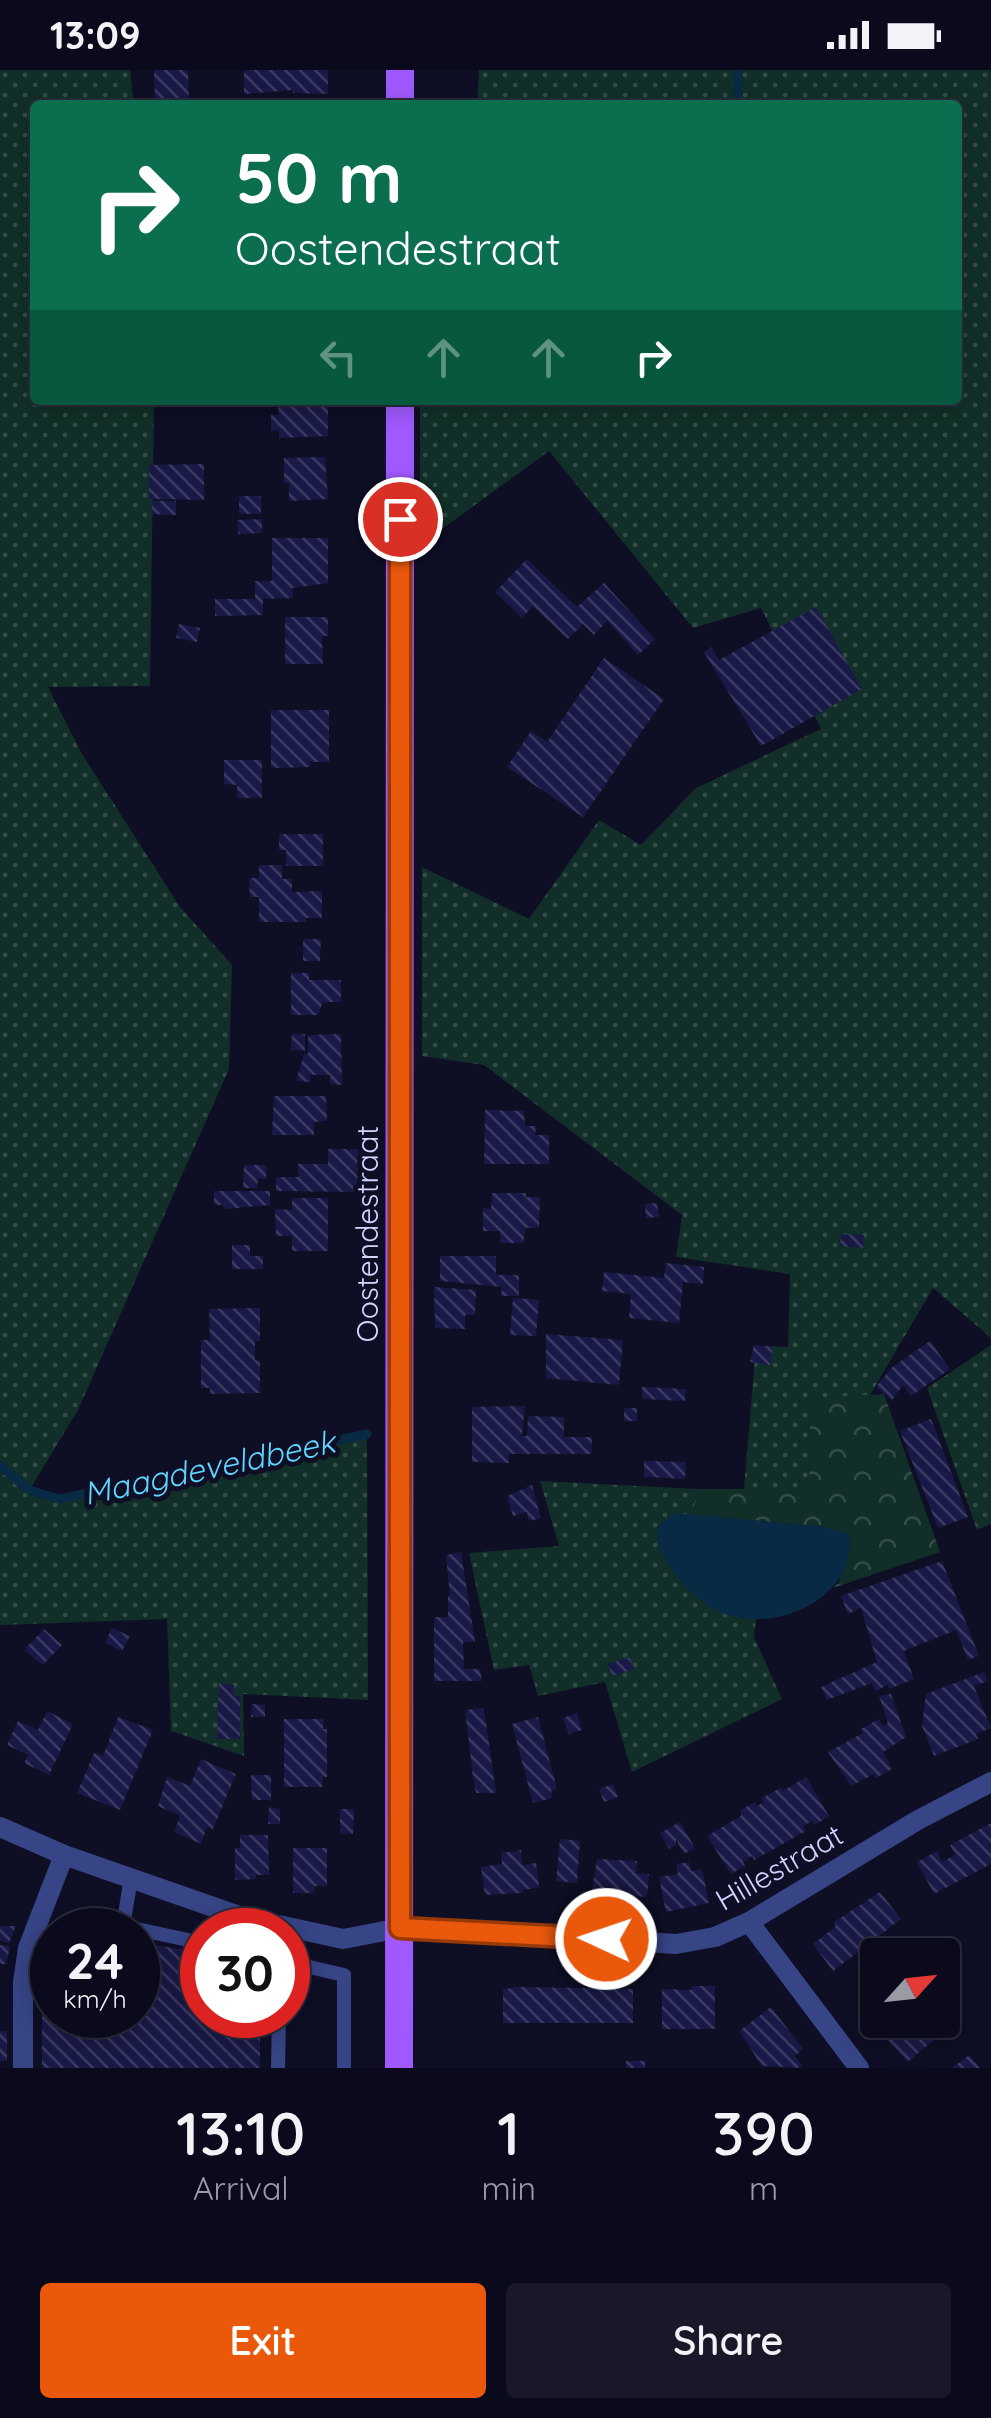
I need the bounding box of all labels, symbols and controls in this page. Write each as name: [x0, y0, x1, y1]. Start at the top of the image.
text: 13:09: [50, 11, 140, 59]
text: 50 m: [235, 133, 402, 221]
icon: right: [70, 140, 200, 270]
text: Oostendestraat: [235, 220, 561, 276]
icon: left: [311, 330, 366, 385]
icon: ahead: [416, 330, 471, 385]
icon: ahead: [521, 330, 576, 385]
icon: right: [626, 330, 681, 385]
pin: [358, 477, 443, 562]
icon: arrive: [373, 492, 428, 547]
street label: Oostendestraat: [348, 1125, 386, 1343]
water label: Maagdeveldbeek: [80, 1420, 341, 1513]
street label: Hillestraat: [709, 1815, 849, 1919]
position arrow: [554, 1887, 658, 1991]
speed limit sign: 30: [180, 1908, 310, 2038]
text: 24: [66, 1929, 124, 1992]
north arrow: [860, 1938, 960, 2038]
map controls: [860, 1938, 960, 2038]
text: km/h: [63, 1983, 127, 2014]
text: 13:10: [176, 2095, 305, 2170]
text: 1: [497, 2095, 520, 2170]
text: 390: [712, 2095, 815, 2170]
text: Arrival: [193, 2168, 289, 2208]
text: min: [482, 2168, 536, 2208]
text: m: [749, 2168, 778, 2208]
button: Exit: [40, 2283, 486, 2398]
button: Share: [506, 2283, 951, 2398]

